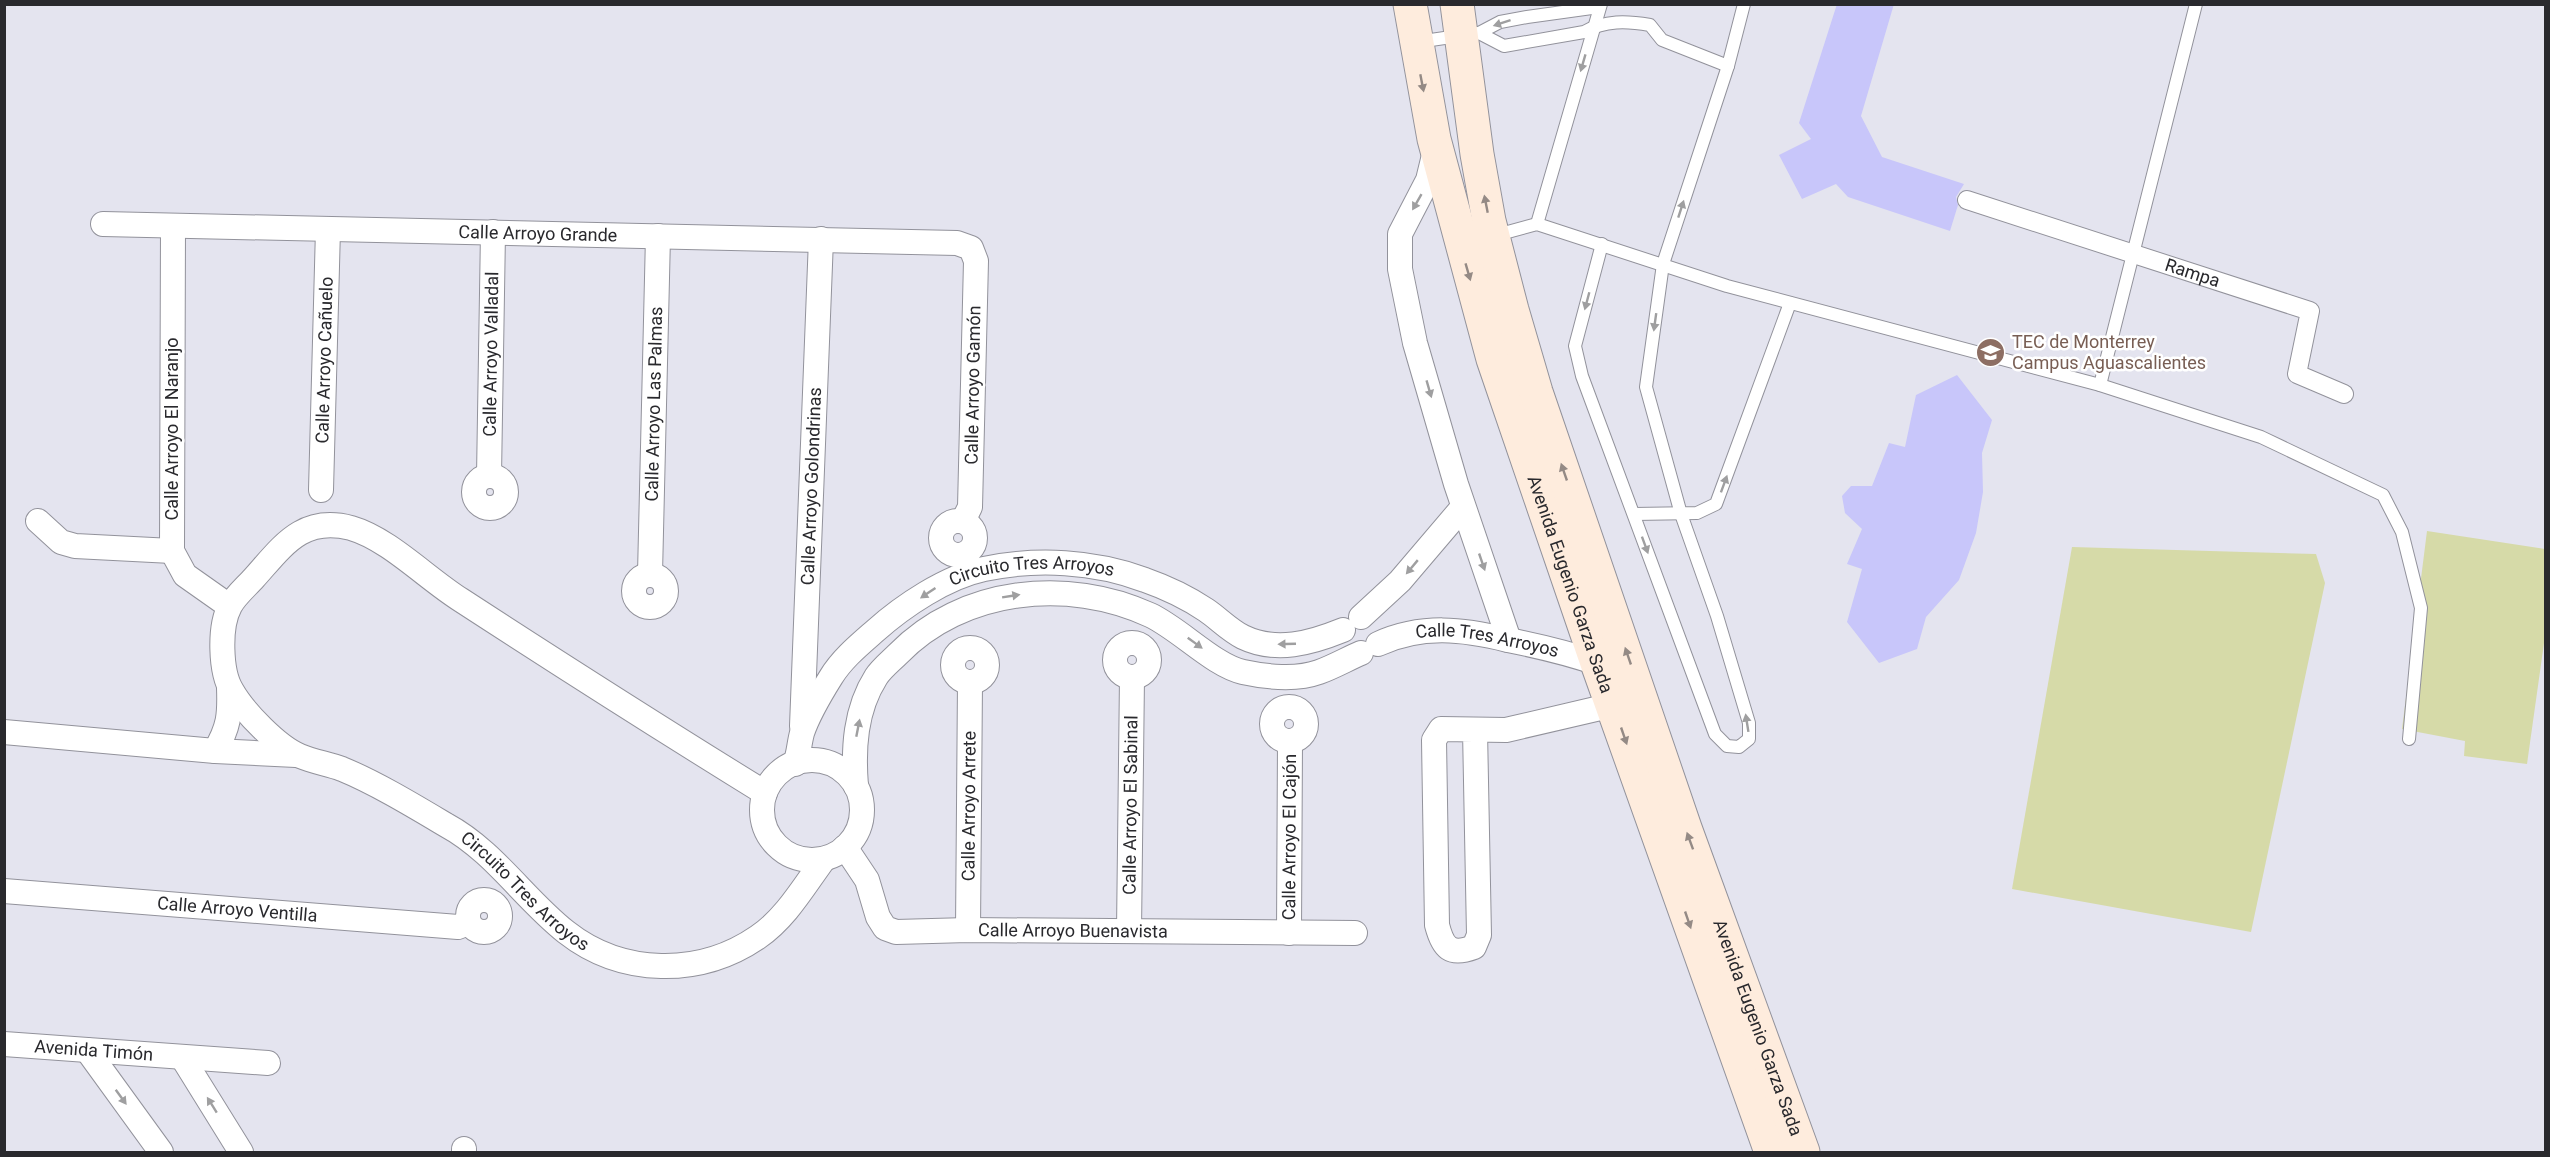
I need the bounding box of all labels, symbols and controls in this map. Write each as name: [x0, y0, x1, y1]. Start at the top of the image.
one-way arrow: [1493, 18, 1511, 28]
one-way arrow: [1578, 55, 1587, 73]
one-way arrow: [1418, 74, 1427, 93]
one-way arrow: [1412, 194, 1422, 211]
one-way arrow: [1481, 194, 1490, 213]
one-way arrow: [1677, 200, 1686, 218]
street label: Calle Arroyo Grande: [458, 221, 618, 245]
street label: Rampa: [2162, 254, 2223, 291]
one-way arrow: [1464, 263, 1473, 281]
street label: Calle Arroyo Valladal: [479, 271, 502, 437]
street label: Calle Arroyo Cañuelo: [311, 276, 337, 444]
one-way arrow: [1581, 292, 1591, 310]
street label: Calle Arroyo Gamón: [961, 305, 984, 465]
street label: Calle Arroyo Las Palmas: [641, 306, 666, 502]
one-way arrow: [1650, 313, 1659, 332]
place label: TEC de Monterrey Campus Aguascalientes: [2012, 331, 2206, 373]
school or university icon: TEC de Monterrey Campus Aguascalientes: [1975, 336, 2007, 368]
street label: Calle Arroyo El Naranjo: [161, 337, 182, 521]
one-way arrow: [1424, 380, 1434, 399]
street label: Calle Arroyo Golondrinas: [797, 387, 825, 586]
one-way arrow: [1558, 463, 1568, 481]
street label: Avenida Eugenio Garza Sada: [1524, 472, 1618, 696]
one-way arrow: [1719, 475, 1729, 493]
one-way arrow: [1641, 536, 1651, 554]
street label: Circuito Tres Arroyos: [946, 552, 1116, 590]
one-way arrow: [1477, 553, 1487, 571]
one-way arrow: [1406, 559, 1419, 574]
one-way arrow: [920, 587, 936, 599]
one-way arrow: [1002, 592, 1021, 601]
street label: Calle Tres Arroyos: [1414, 619, 1561, 661]
one-way arrow: [1186, 637, 1202, 649]
one-way arrow: [1277, 640, 1296, 649]
one-way arrow: [1622, 647, 1632, 665]
one-way arrow: [1743, 713, 1752, 732]
street label: Calle Arroyo El Sabinal: [1118, 715, 1142, 895]
one-way arrow: [853, 719, 863, 738]
one-way arrow: [1619, 727, 1629, 745]
street label: Calle Arroyo Arrete: [957, 731, 980, 881]
street label: Calle Arroyo El Cajón: [1278, 754, 1300, 920]
street label: Circuito Tres Arroyos: [457, 827, 593, 955]
one-way arrow: [1684, 832, 1694, 850]
street label: Calle Arroyo Ventilla: [156, 892, 318, 926]
one-way arrow: [1684, 911, 1694, 929]
street label: Avenida Eugenio Garza Sada: [1709, 916, 1807, 1139]
street label: Calle Arroyo Buenavista: [978, 919, 1168, 942]
street label: Avenida Timón: [34, 1035, 154, 1065]
one-way arrow: [115, 1089, 127, 1105]
one-way arrow: [206, 1097, 217, 1113]

